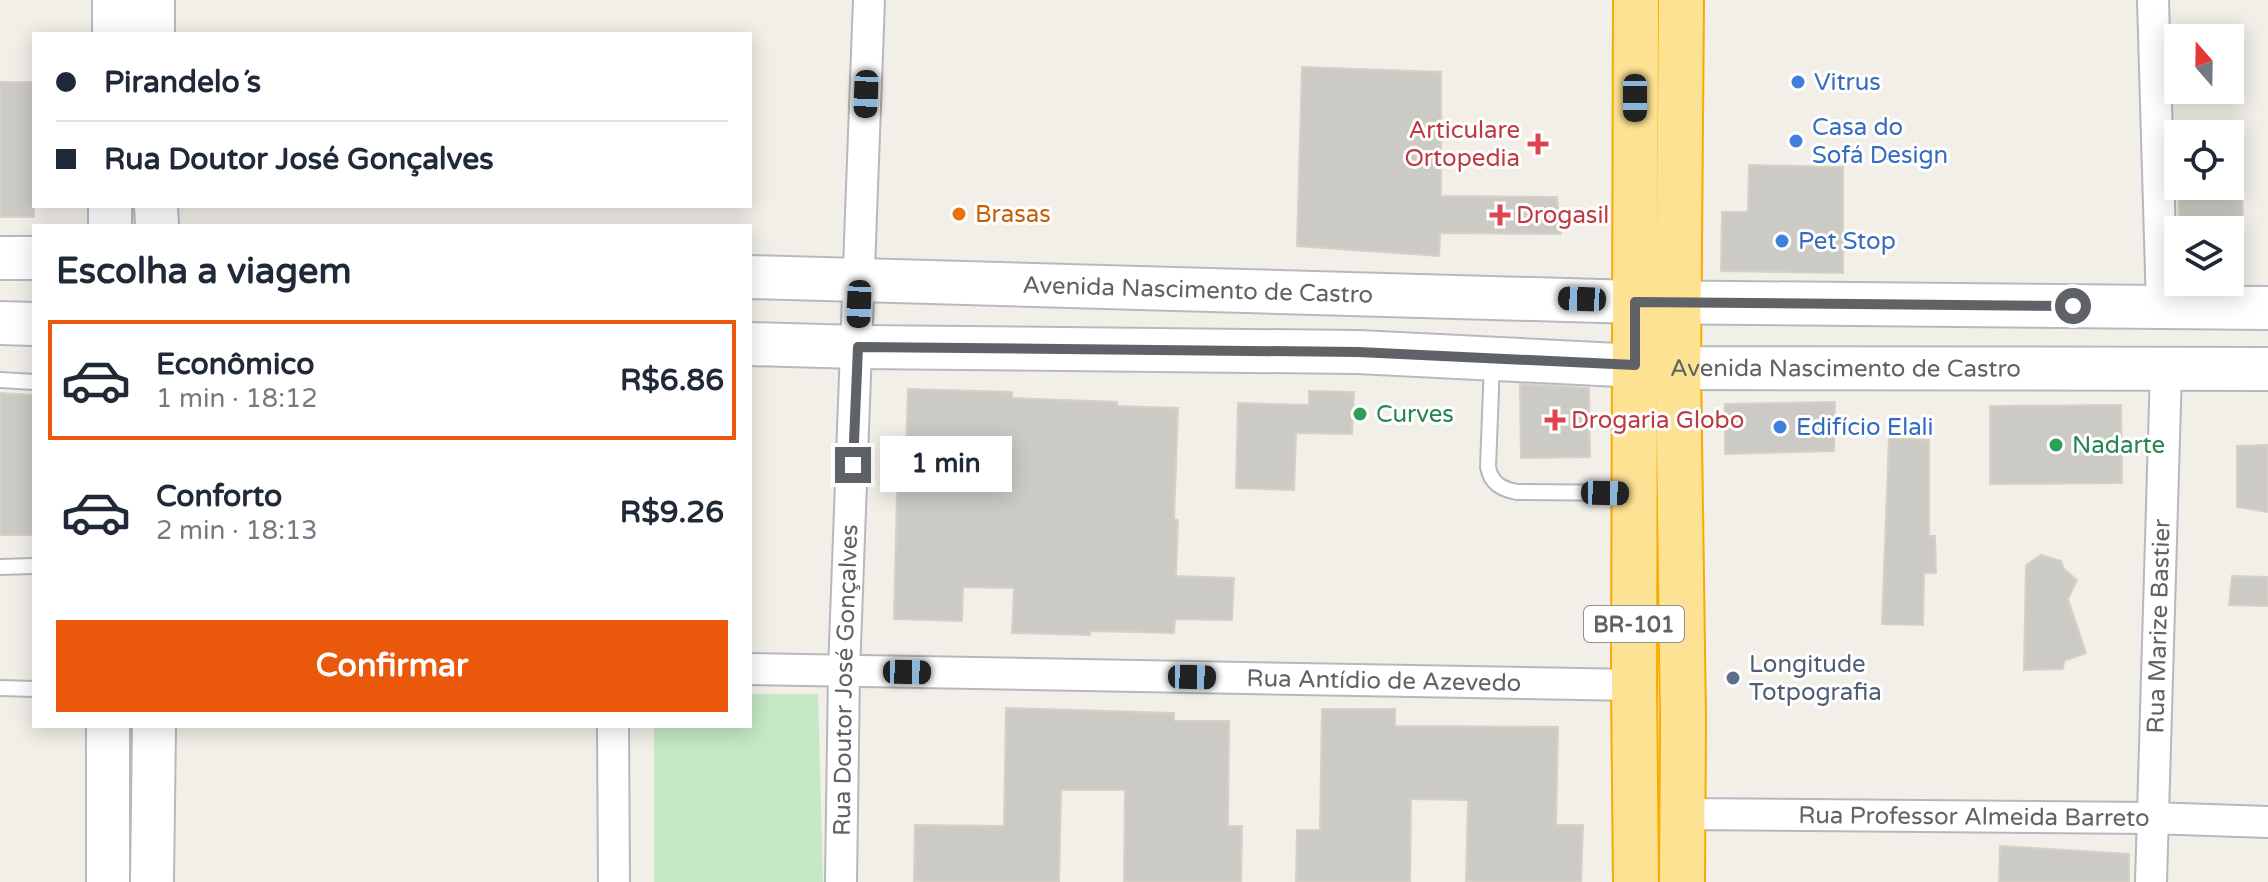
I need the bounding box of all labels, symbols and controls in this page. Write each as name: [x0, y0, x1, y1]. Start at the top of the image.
north arrow: [2164, 24, 2244, 104]
map controls: [2164, 24, 2244, 296]
text: Pirandelo´s: [104, 64, 261, 101]
place label: Vitrus: [1814, 68, 1881, 97]
car: [853, 70, 879, 118]
marker: Vitrus: [1789, 73, 1807, 91]
car: [1623, 74, 1647, 122]
place label: Casa do Sofá Design: [1812, 113, 1948, 170]
place label: Articulare Ortopedia: [1405, 116, 1520, 173]
button: locate: [2164, 120, 2244, 200]
marker: Casa do Sofá Design: [1787, 132, 1805, 150]
marker: Articulare Ortopedia: [1527, 133, 1549, 155]
text: Rua Doutor José Gonçalves: [104, 141, 494, 178]
place label: Brasas: [975, 200, 1051, 229]
place label: Drogasil: [1516, 201, 1609, 230]
marker: Brasas: [950, 205, 968, 223]
marker: Drogasil: [1491, 206, 1509, 224]
button: layers: [2164, 216, 2244, 296]
place label: Pet Stop: [1798, 227, 1896, 256]
marker: Pet Stop: [1773, 232, 1791, 250]
text: Escolha a viagem: [56, 250, 351, 293]
street label: Avenida Nascimento de Castro: [1022, 271, 1374, 310]
car: [846, 280, 872, 328]
car: [1558, 286, 1606, 312]
route start: [2055, 288, 2091, 324]
icon: car: [60, 344, 132, 416]
text: Econômico: [156, 346, 314, 383]
street label: Avenida Nascimento de Castro: [1670, 354, 2021, 384]
text: R$6.86: [620, 362, 724, 399]
text: 1 min · 18:12: [156, 383, 318, 414]
place label: Curves: [1376, 400, 1454, 429]
marker: Curves: [1351, 405, 1369, 423]
place label: Drogaria Globo: [1571, 406, 1744, 435]
marker: Drogaria Globo: [1546, 411, 1564, 429]
place label: Edifício Elali: [1796, 413, 1934, 442]
marker: Edifício Elali: [1771, 418, 1789, 436]
place label: Nadarte: [2072, 431, 2165, 460]
marker: Nadarte: [2047, 436, 2065, 454]
callout: 1 min: [881, 437, 1013, 493]
route end: [835, 447, 871, 483]
text: 1 min: [911, 448, 981, 479]
icon: car: [60, 476, 132, 548]
text: Conforto: [156, 478, 282, 515]
car: [1581, 481, 1629, 505]
text: R$9.26: [620, 494, 724, 531]
text: 2 min · 18:13: [156, 515, 318, 546]
street label: Rua Marize Bastier: [2141, 518, 2177, 734]
street label: Rua Doutor José Gonçalves: [828, 524, 864, 836]
road number: BR-101: [1584, 606, 1684, 642]
button: Confirmar: [56, 620, 728, 712]
place label: Longitude Totpografia: [1749, 650, 1882, 707]
car: [883, 660, 931, 684]
street label: Rua Antídio de Azevedo: [1246, 664, 1522, 698]
car: [1168, 665, 1216, 689]
marker: Longitude Totpografia: [1724, 669, 1742, 687]
street label: Rua Professor Almeida Barreto: [1798, 801, 2150, 833]

